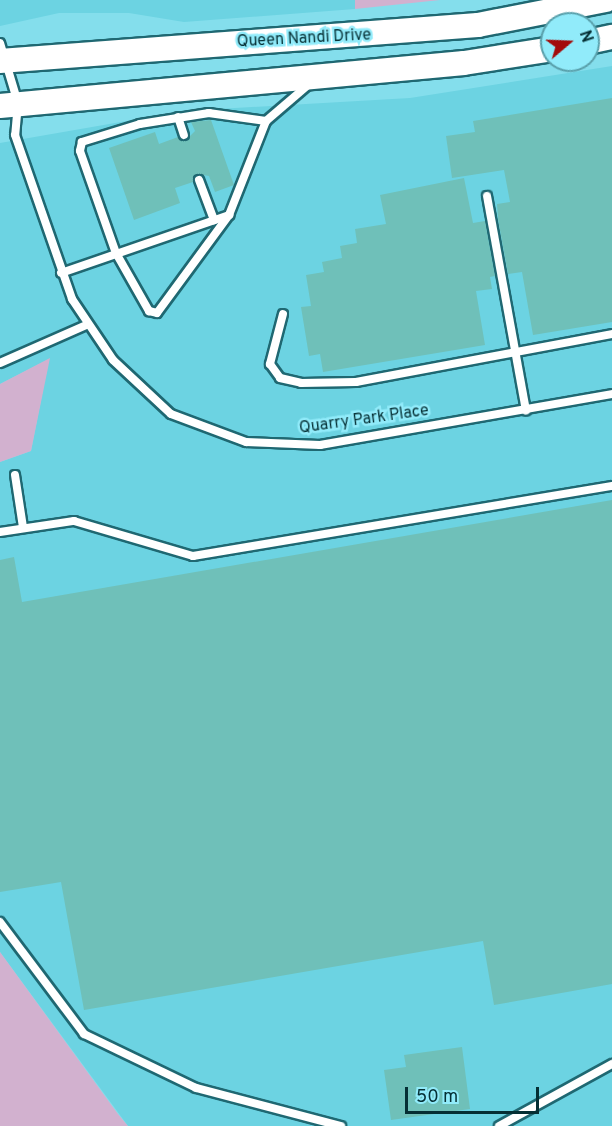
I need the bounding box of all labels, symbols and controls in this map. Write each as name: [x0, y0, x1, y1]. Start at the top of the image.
north arrow: [540, 12, 600, 72]
street label: Queen Nandi Drive: [236, 26, 372, 52]
text: N: [574, 28, 596, 45]
street label: Quarry Park Place: [298, 401, 430, 439]
scale bar: [408, 1075, 542, 1113]
text: 50 m: [416, 1086, 458, 1109]

